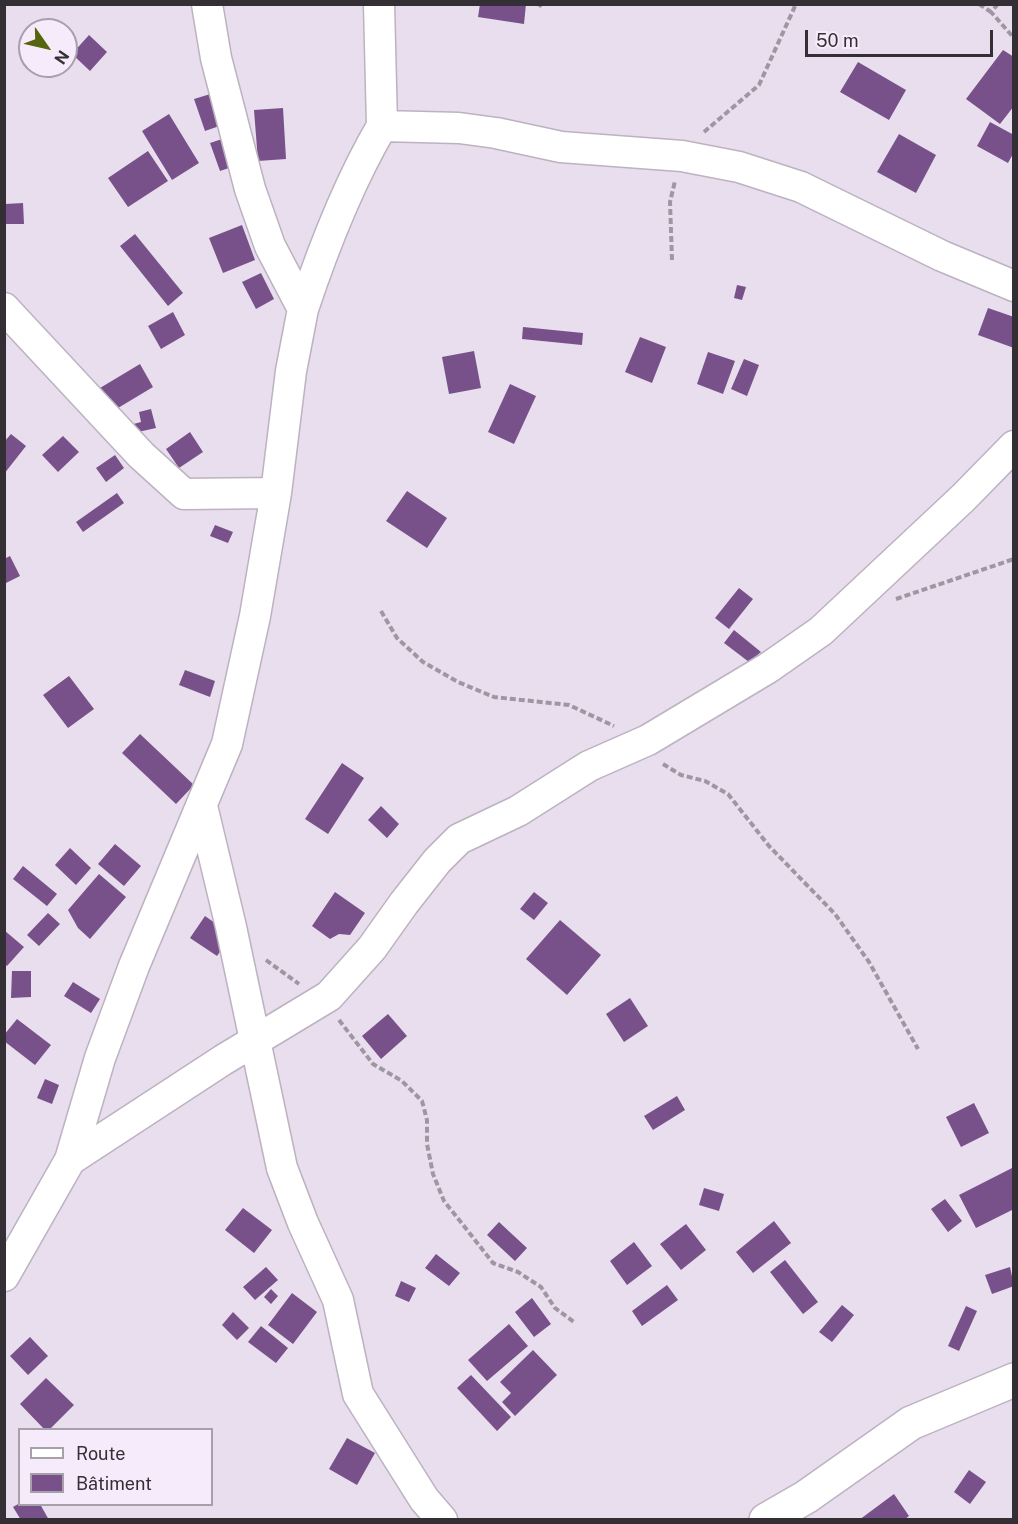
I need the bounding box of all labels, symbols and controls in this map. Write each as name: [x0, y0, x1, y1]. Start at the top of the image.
north arrow: [18, 18, 78, 78]
scale bar: [808, 18, 996, 56]
text: 50 m: [816, 30, 859, 51]
text: N: [50, 47, 73, 68]
legend: [18, 1428, 213, 1506]
text: Route: [76, 1443, 125, 1464]
text: Bâtiment: [76, 1473, 152, 1494]

